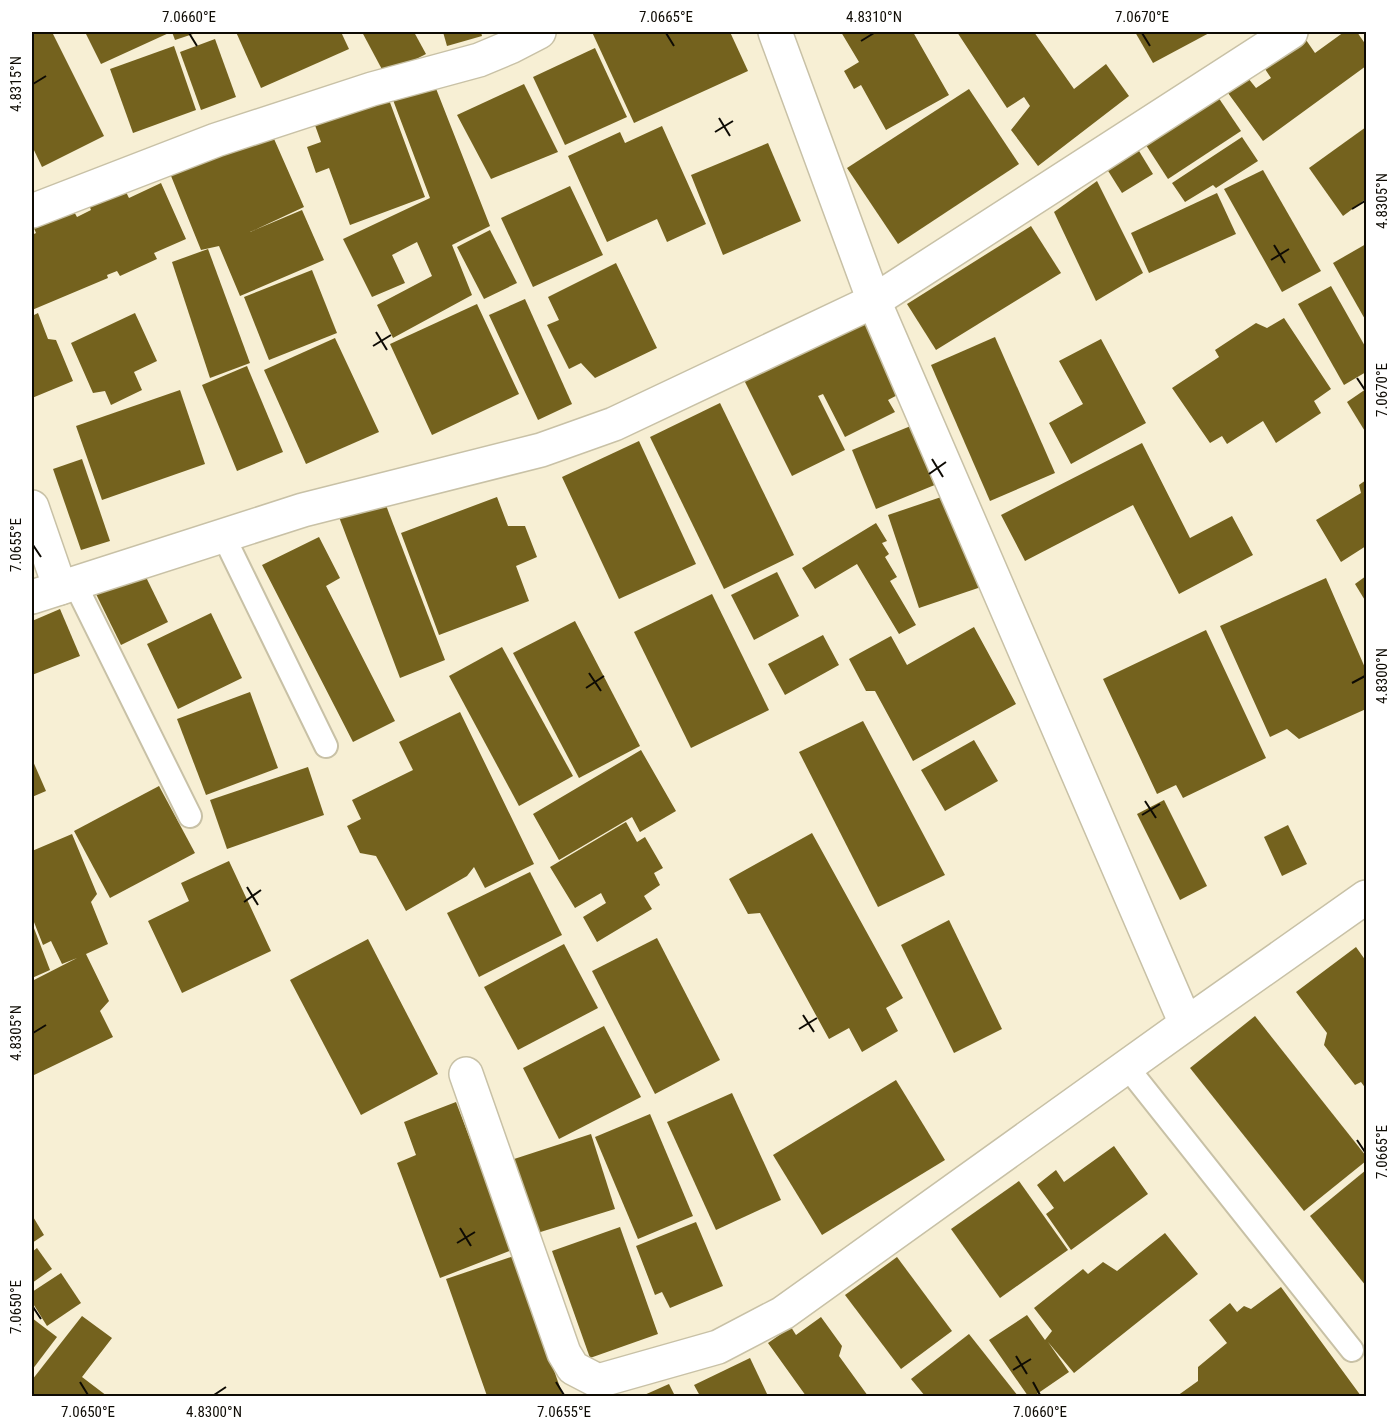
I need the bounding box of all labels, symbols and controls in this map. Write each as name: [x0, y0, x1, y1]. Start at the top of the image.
text: 7.0660°E: [162, 8, 216, 26]
text: 7.0665°E: [639, 8, 693, 26]
text: 4.8310°N: [846, 8, 902, 26]
text: 7.0670°E: [1115, 8, 1169, 26]
text: 4.8315°N: [7, 56, 25, 112]
text: 4.8305°N: [1373, 173, 1391, 229]
text: 7.0670°E: [1373, 363, 1391, 417]
text: 7.0655°E: [7, 518, 25, 572]
text: 4.8300°N: [1373, 648, 1391, 704]
text: 4.8305°N: [7, 1005, 25, 1061]
text: 7.0665°E: [1373, 1125, 1391, 1179]
text: 7.0650°E: [7, 1280, 25, 1334]
text: 7.0650°E: [61, 1403, 115, 1421]
text: 4.8300°N: [186, 1403, 242, 1421]
text: 7.0655°E: [537, 1403, 591, 1421]
text: 7.0660°E: [1013, 1403, 1067, 1421]

